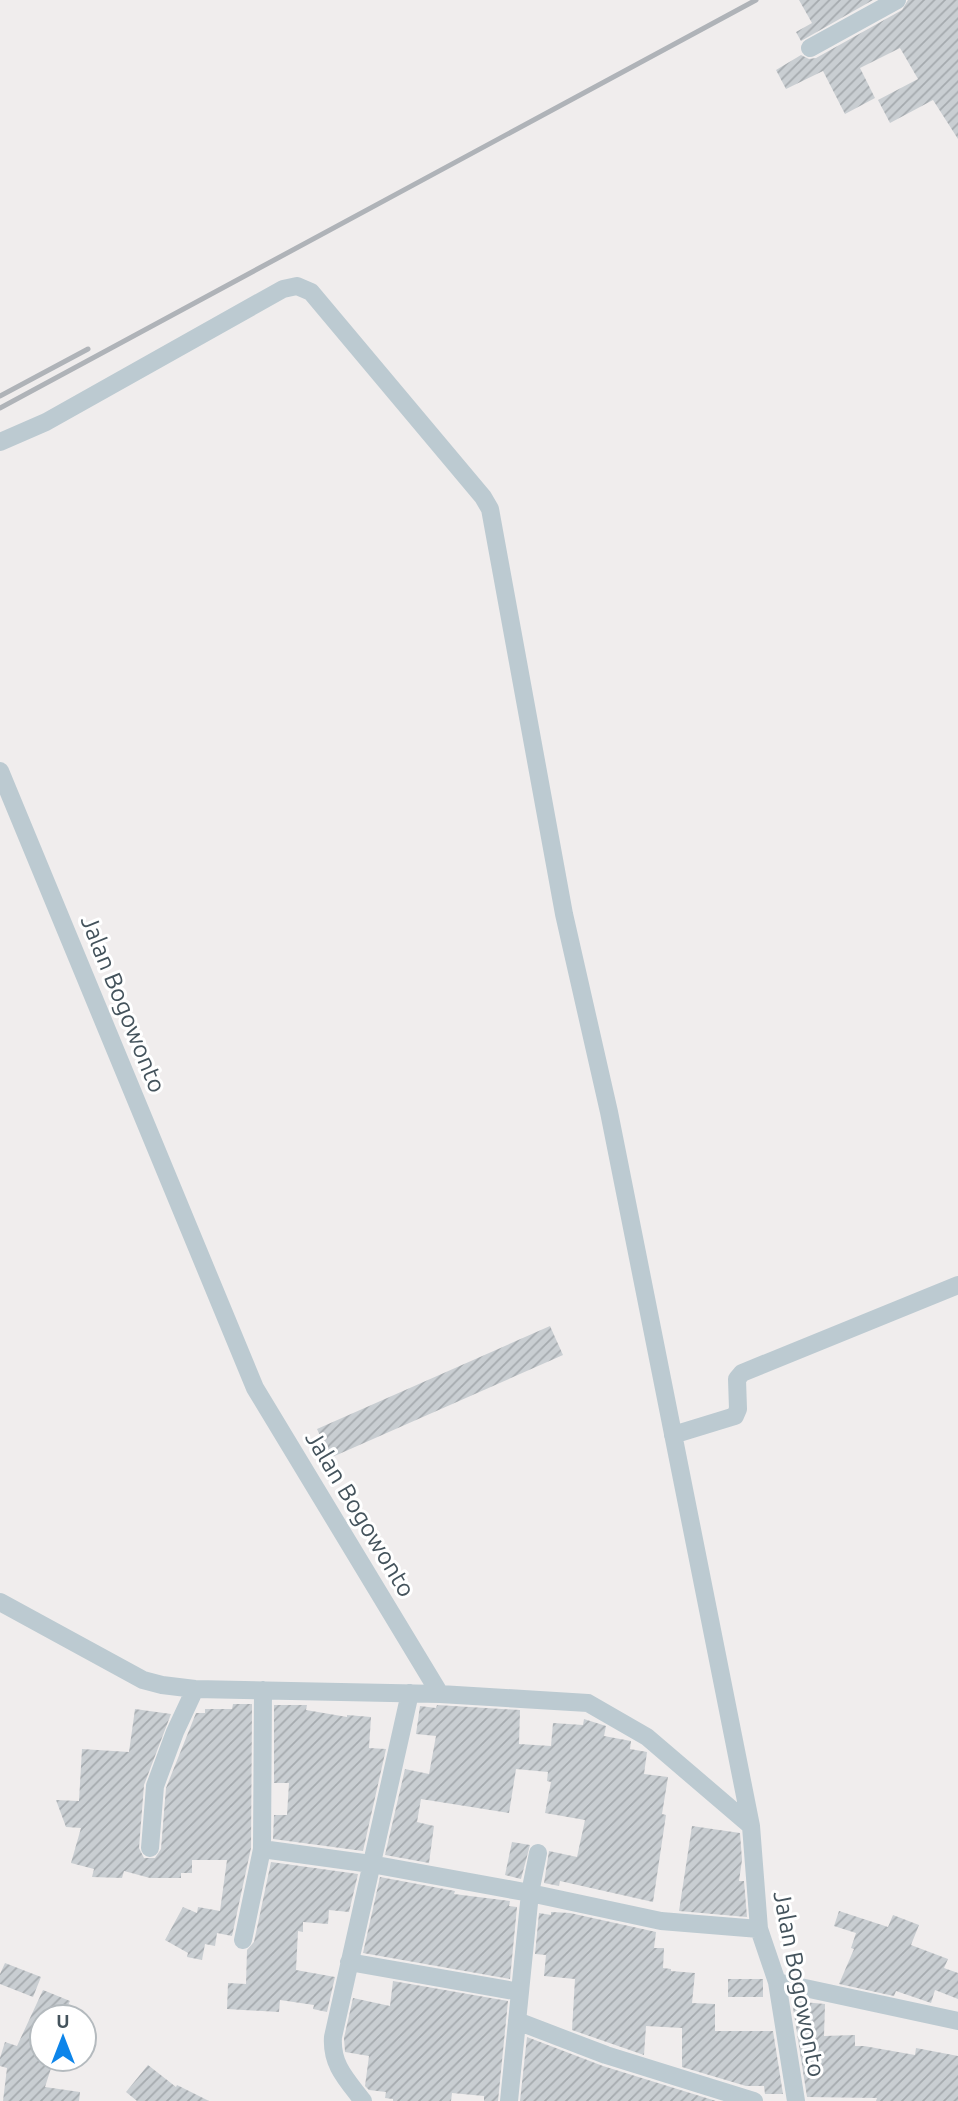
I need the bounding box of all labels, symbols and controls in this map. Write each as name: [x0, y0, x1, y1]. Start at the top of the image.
street label: Jalan Bogowonto: [76, 911, 171, 1096]
street label: Jalan Bogowonto: [300, 1426, 421, 1602]
street label: Jalan Bogowonto: [768, 1889, 831, 2079]
north arrow: [28, 2003, 98, 2073]
text: U: [56, 2010, 70, 2032]

